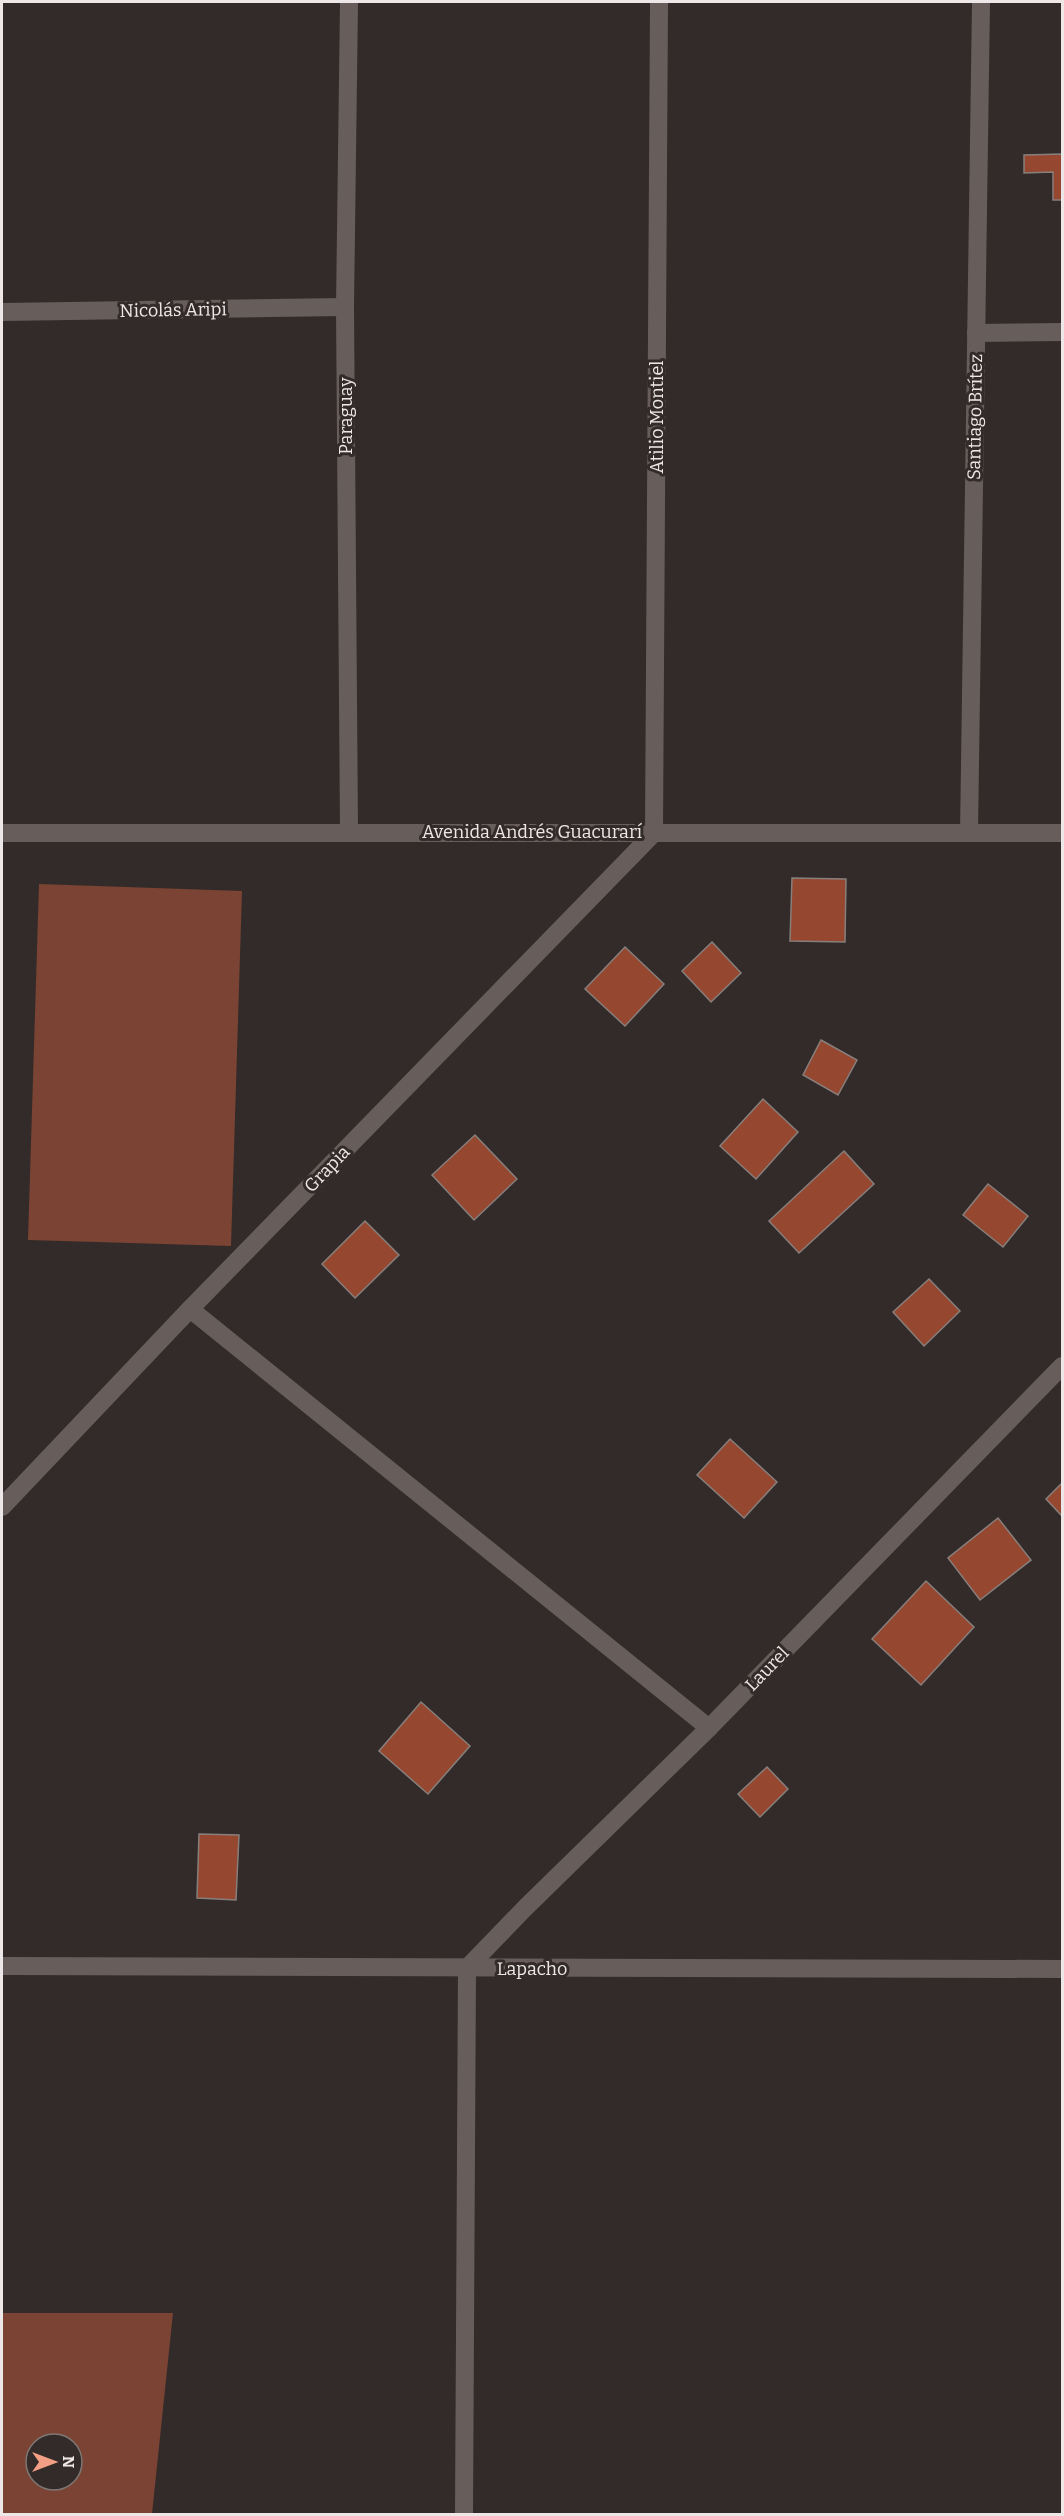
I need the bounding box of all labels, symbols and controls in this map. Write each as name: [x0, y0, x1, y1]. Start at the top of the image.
street label: Nicolás Aripi: [119, 298, 227, 322]
street label: Santiago Brítez: [963, 354, 987, 480]
street label: Atilio Montiel: [646, 361, 668, 473]
street label: Paraguay: [335, 377, 357, 455]
street label: Avenida Andrés Guacurarí: [422, 821, 643, 843]
street label: Grapia: [300, 1141, 355, 1197]
street label: Laurel: [741, 1642, 793, 1696]
street label: Lapacho: [497, 1958, 567, 1980]
north arrow: [24, 2432, 84, 2492]
text: N: [59, 2456, 78, 2468]

